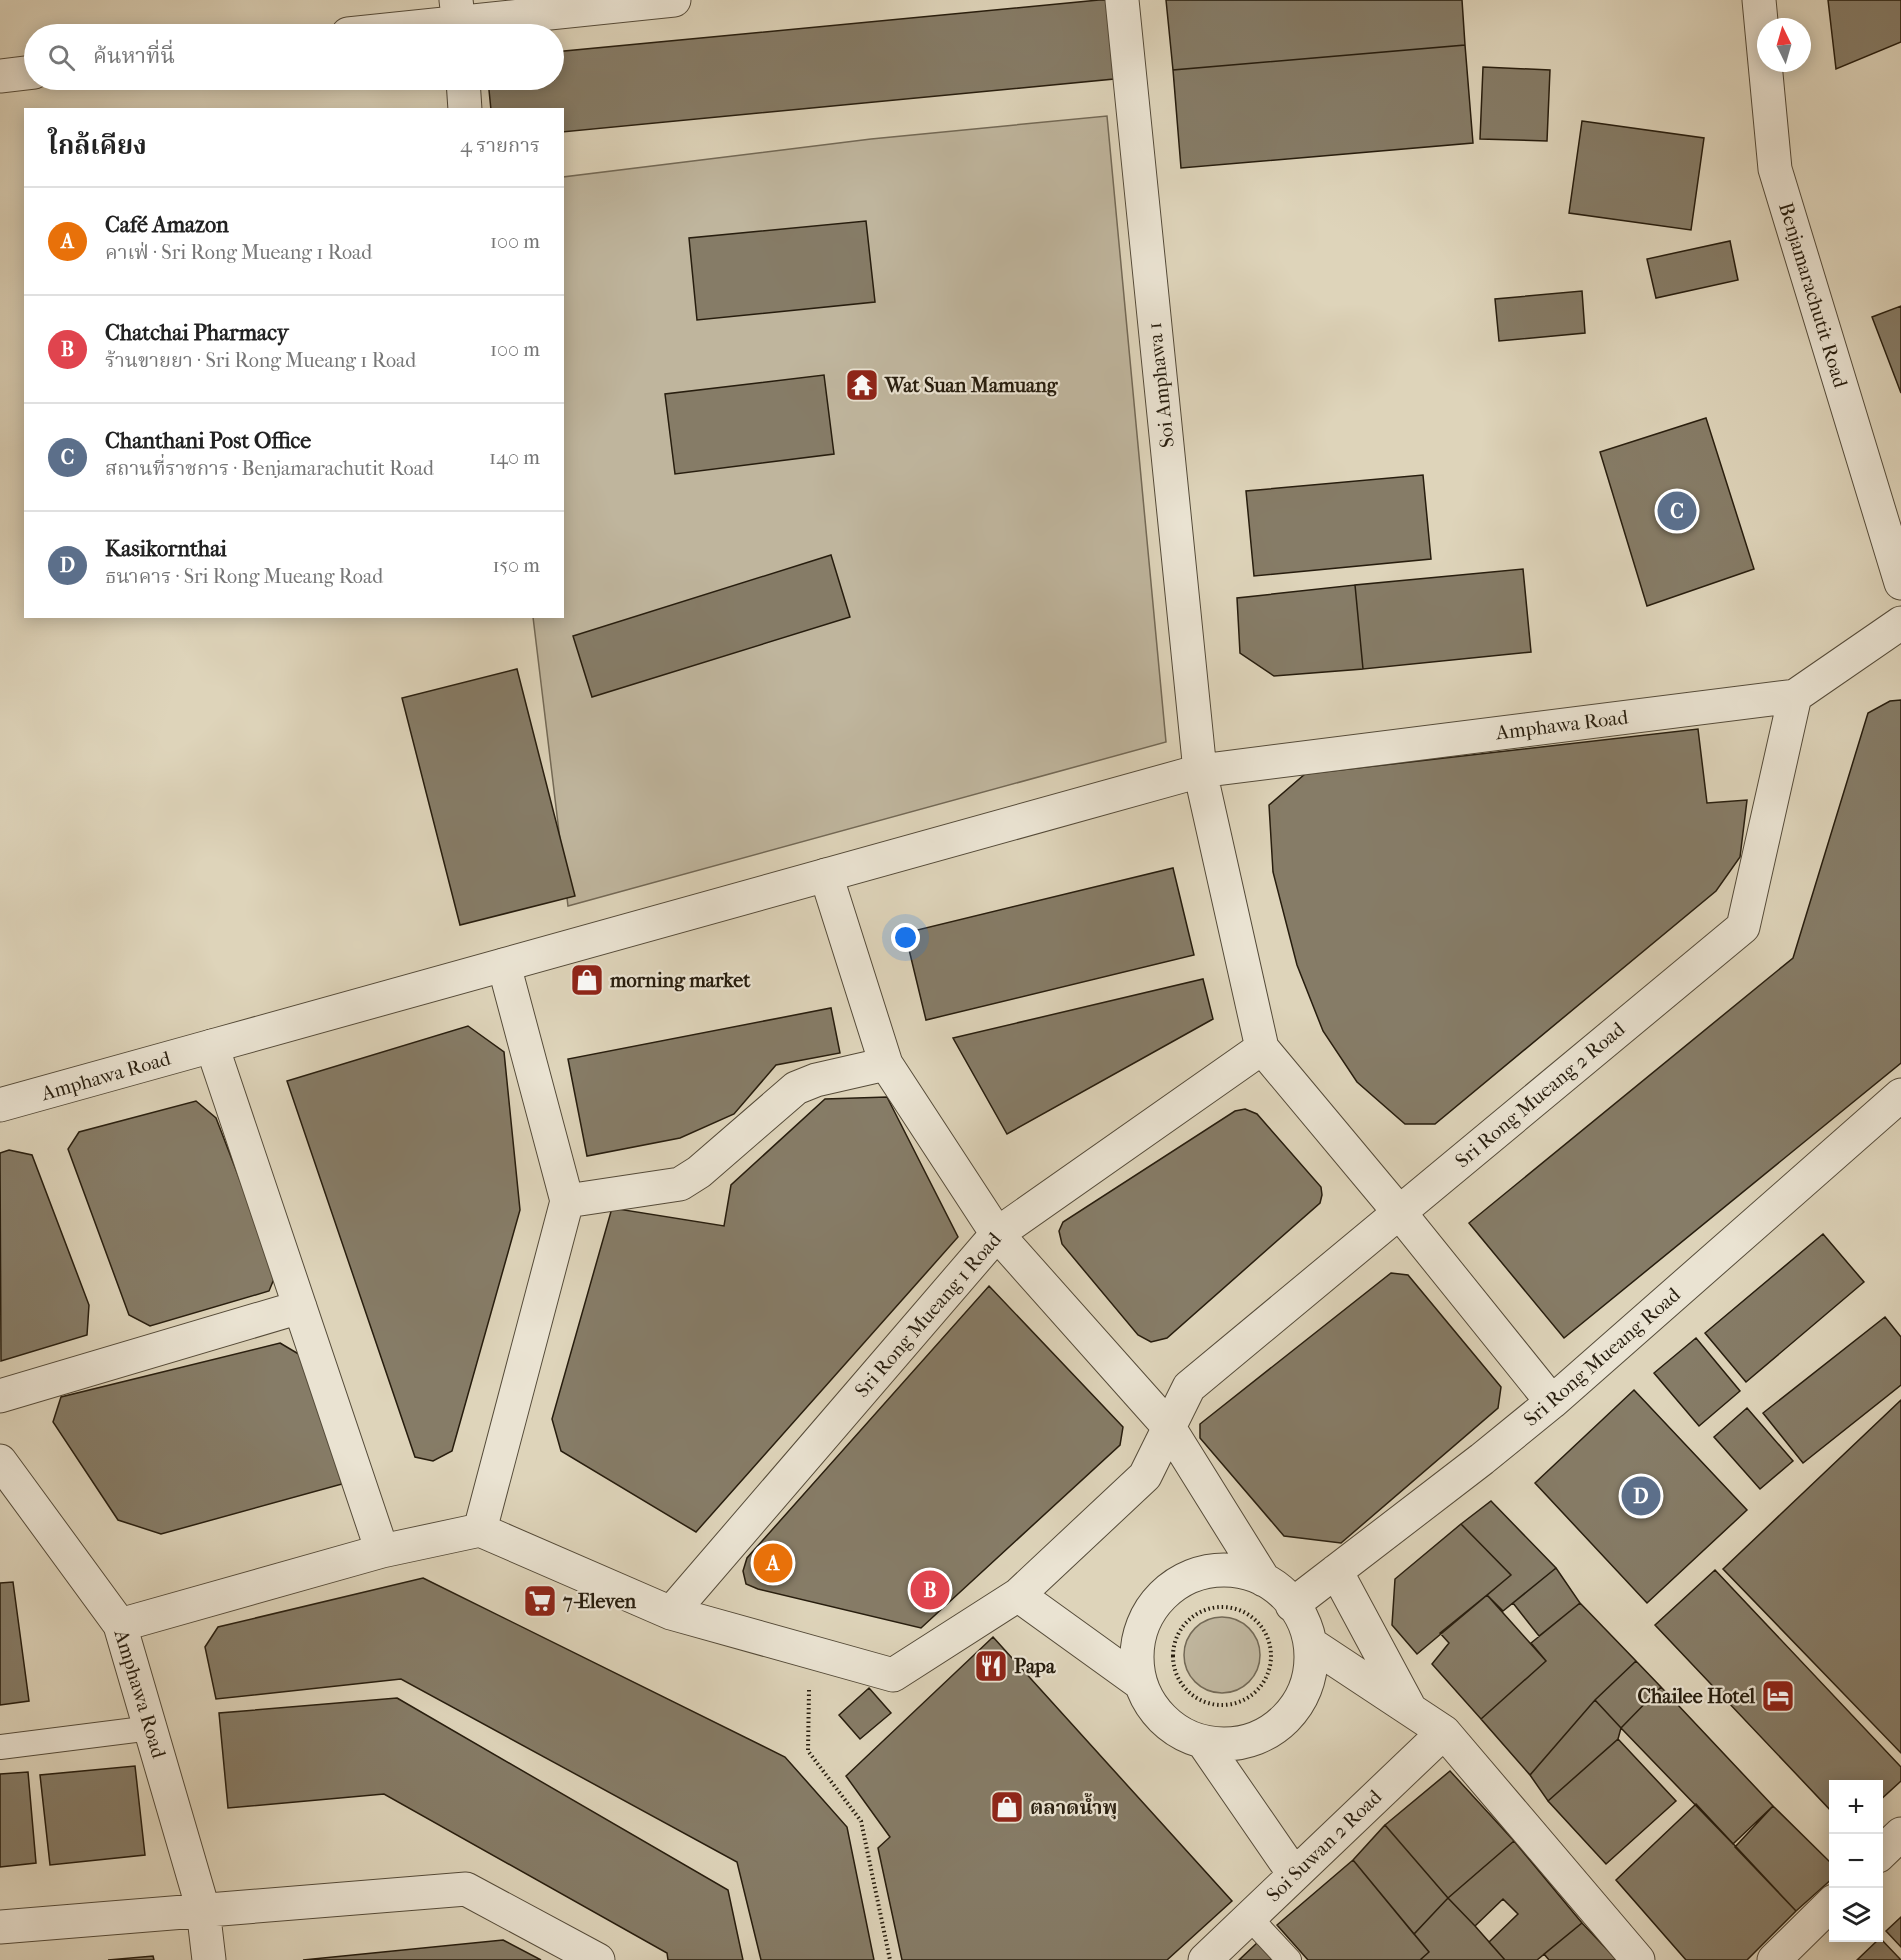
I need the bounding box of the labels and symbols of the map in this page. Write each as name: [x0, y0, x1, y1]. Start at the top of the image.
north arrow: [1757, 18, 1811, 72]
street label: Benjamarachutit Road: [1774, 200, 1852, 391]
street label: Soi Amphawa 1: [1143, 321, 1179, 449]
temple icon: Wat Suan Mamuang: [844, 367, 880, 403]
place label: Wat Suan Mamuang: [884, 374, 1059, 397]
pin: C: [1658, 488, 1696, 534]
street label: Amphawa Road: [1494, 705, 1631, 745]
your location: [891, 923, 920, 952]
shop icon: morning market: [569, 962, 605, 998]
place label: morning market: [609, 969, 751, 992]
street label: Sri Rong Mueang 2 Road: [1451, 1017, 1630, 1173]
street label: Amphawa Road: [38, 1046, 174, 1106]
street label: Sri Rong Mueang 1 Road: [850, 1227, 1007, 1402]
street label: Sri Rong Mueang Road: [1519, 1282, 1686, 1431]
pin: D: [1622, 1474, 1660, 1518]
pin: A: [754, 1540, 792, 1586]
pin: B: [910, 1568, 950, 1612]
supermarket icon: 7-Eleven: [522, 1583, 558, 1619]
place label: 7-Eleven: [562, 1590, 637, 1613]
street label: Amphawa Road: [109, 1626, 171, 1762]
restaurant icon: Papa: [973, 1648, 1009, 1684]
place label: Papa: [1014, 1655, 1056, 1678]
hotel icon: Chailee Hotel: [1760, 1678, 1796, 1714]
place label: Chailee Hotel: [1638, 1685, 1755, 1708]
street label: Soi Suwan 2 Road: [1262, 1785, 1387, 1907]
shop icon: ตลาดน้ำพุ: [989, 1789, 1025, 1825]
place label: ตลาดน้ำพุ: [1030, 1792, 1117, 1820]

